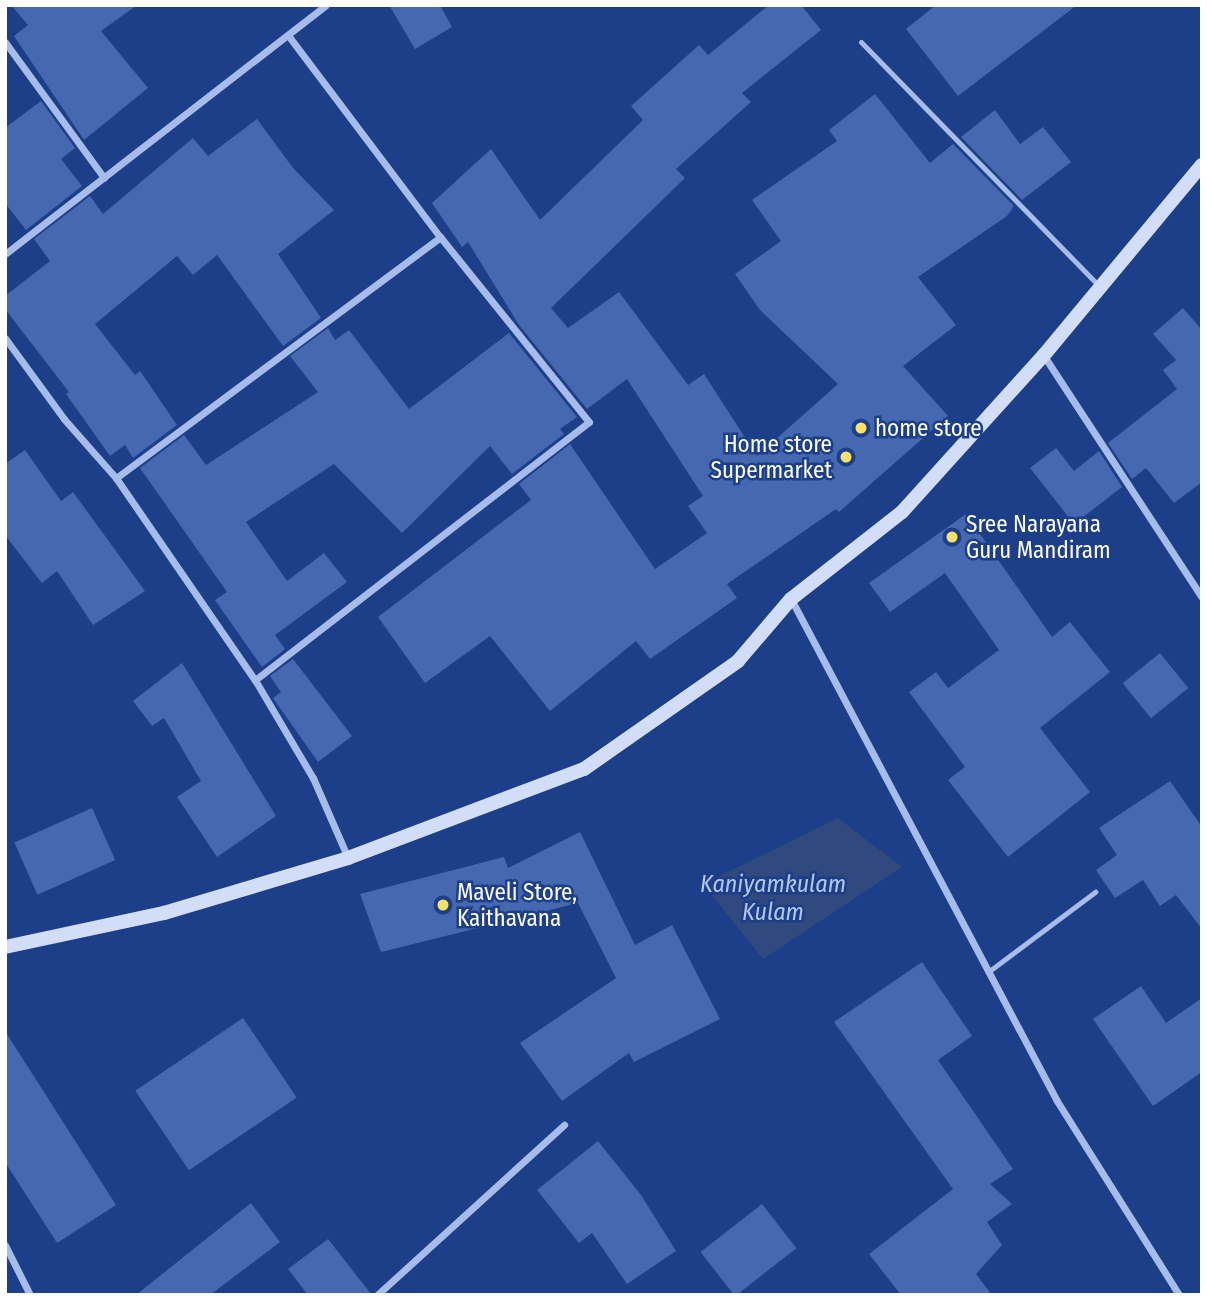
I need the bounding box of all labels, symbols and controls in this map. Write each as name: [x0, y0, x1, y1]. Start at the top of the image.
place label: home store: [875, 414, 982, 442]
marker: home store: [853, 420, 869, 436]
place label: Home store Supermarket: [711, 430, 832, 484]
marker: Home store Supermarket: [838, 449, 854, 465]
place label: Sree Narayana Guru Mandiram: [966, 510, 1111, 564]
marker: Sree Narayana Guru Mandiram: [944, 529, 960, 545]
water label: Kaniyamkulam Kulam: [700, 871, 846, 927]
place label: Maveli Store, Kaithavana: [457, 878, 577, 932]
marker: Maveli Store, Kaithavana: [435, 897, 451, 913]

